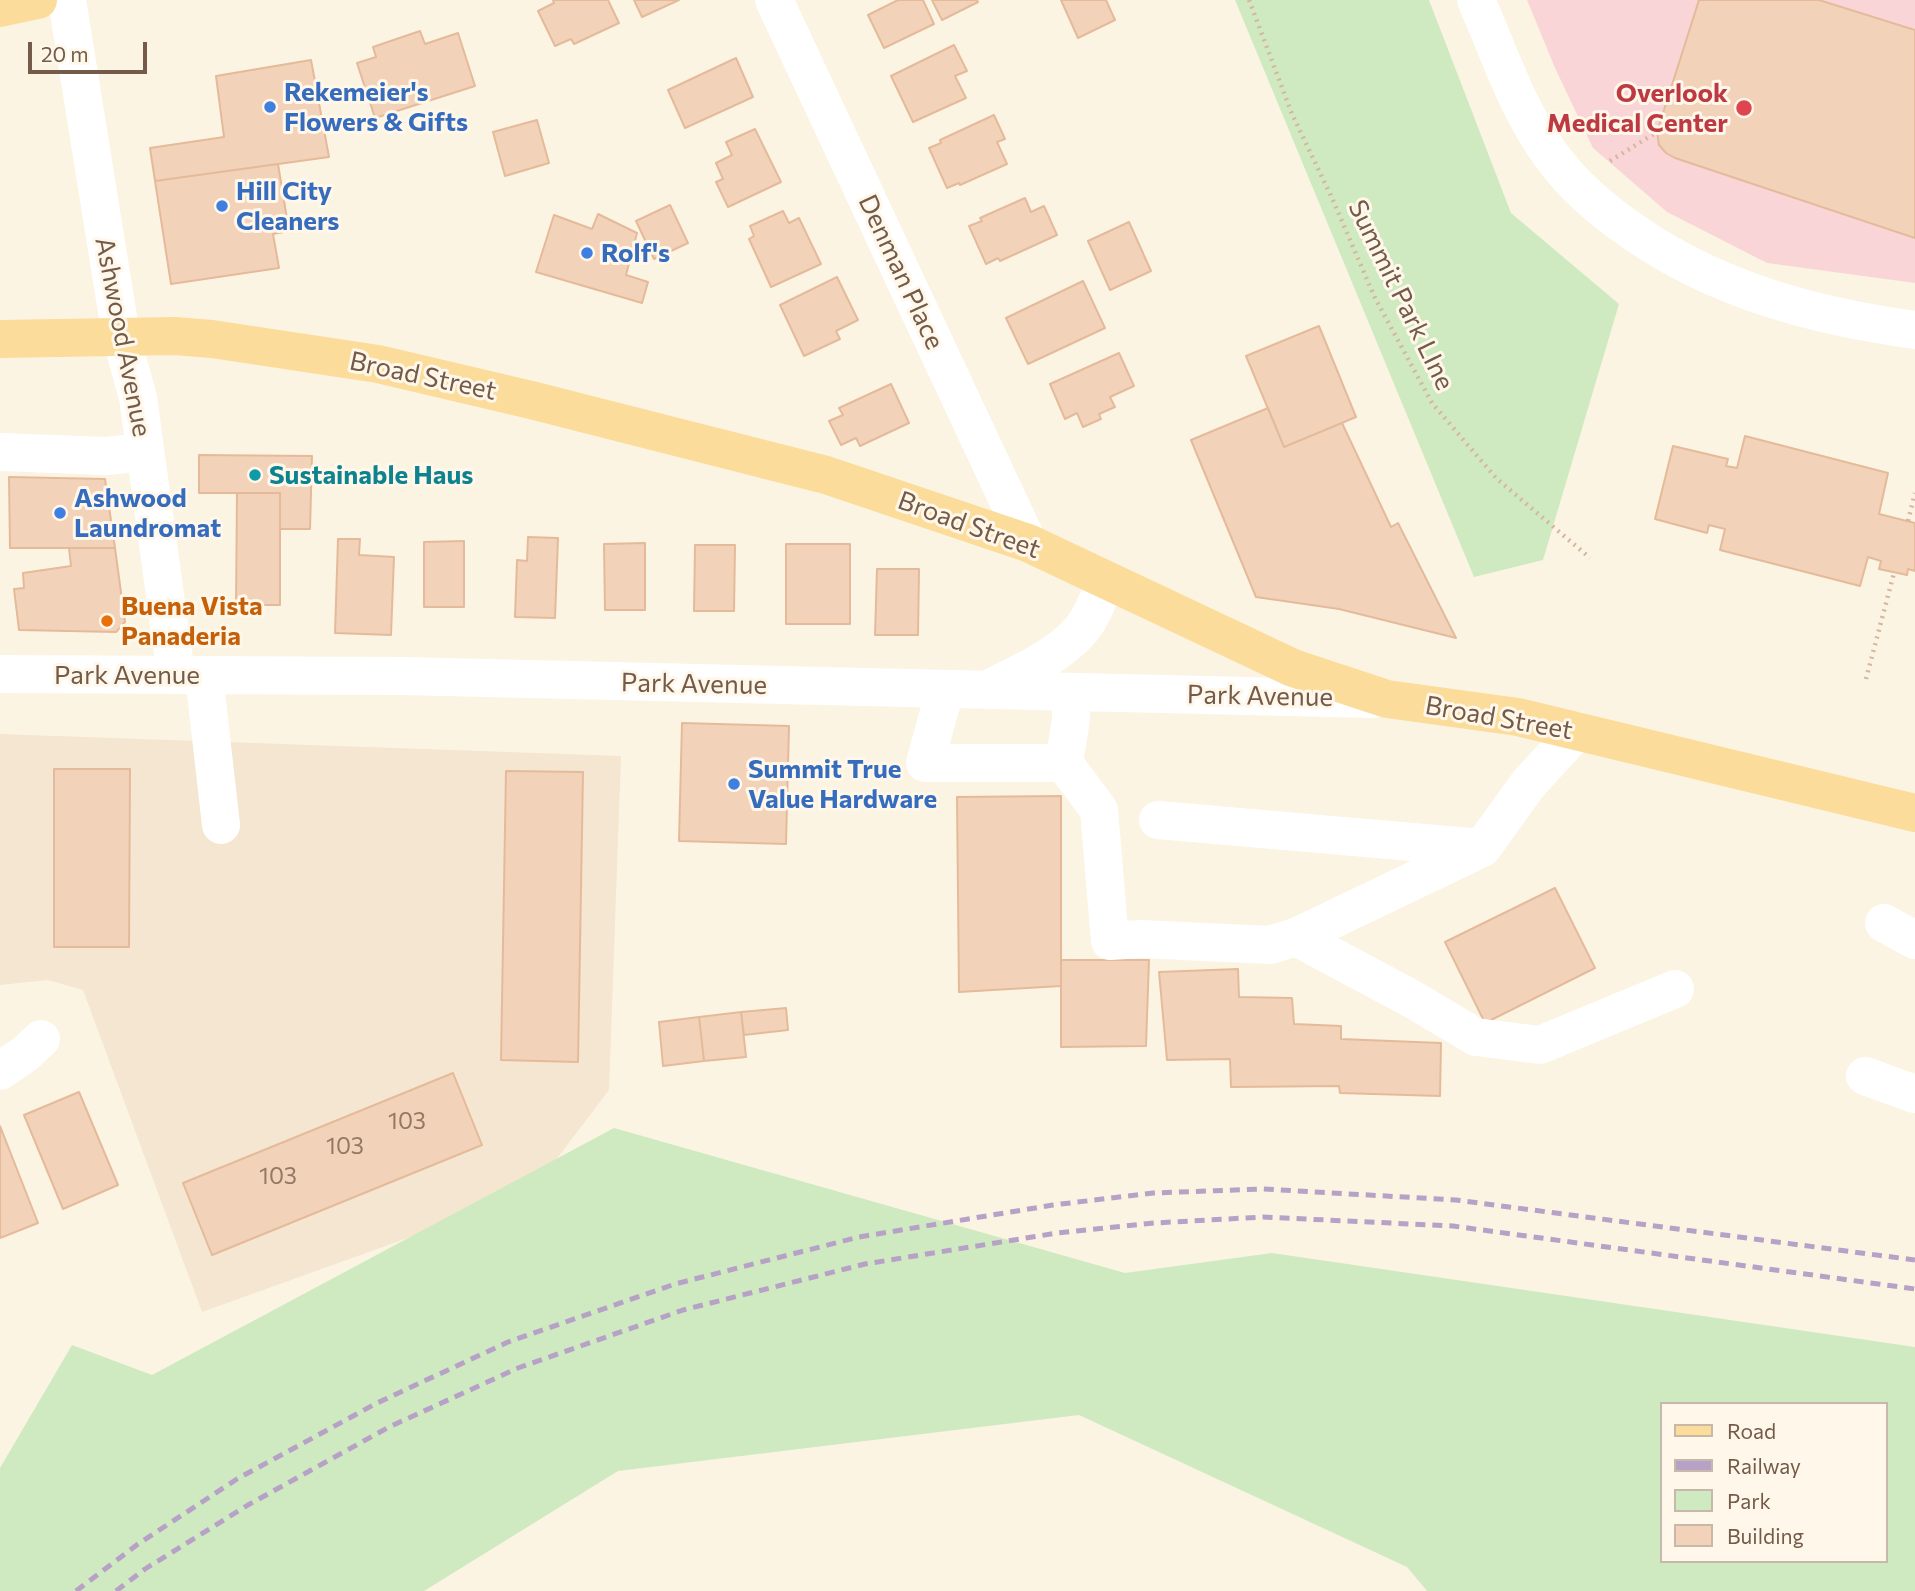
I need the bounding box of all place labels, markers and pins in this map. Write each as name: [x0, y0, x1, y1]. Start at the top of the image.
place label: Rekemeier's Flowers & Gifts: [284, 76, 468, 138]
place label: Overlook Medical Center: [1547, 77, 1728, 138]
marker: Overlook Medical Center: [1734, 98, 1754, 118]
marker: Rekemeier's Flowers & Gifts: [262, 99, 278, 115]
place label: Hill City Cleaners: [236, 175, 339, 236]
marker: Hill City Cleaners: [214, 198, 230, 214]
place label: Rolf's: [601, 237, 670, 269]
marker: Rolf's: [579, 245, 595, 261]
place label: Sustainable Haus: [269, 459, 473, 491]
marker: Sustainable Haus: [247, 467, 263, 483]
place label: Ashwood Laundromat: [74, 482, 221, 544]
marker: Ashwood Laundromat: [52, 505, 68, 521]
place label: Buena Vista Panaderia: [121, 590, 263, 652]
marker: Buena Vista Panaderia: [99, 613, 115, 629]
place label: Summit True Value Hardware: [748, 753, 937, 814]
marker: Summit True Value Hardware: [726, 776, 742, 792]

